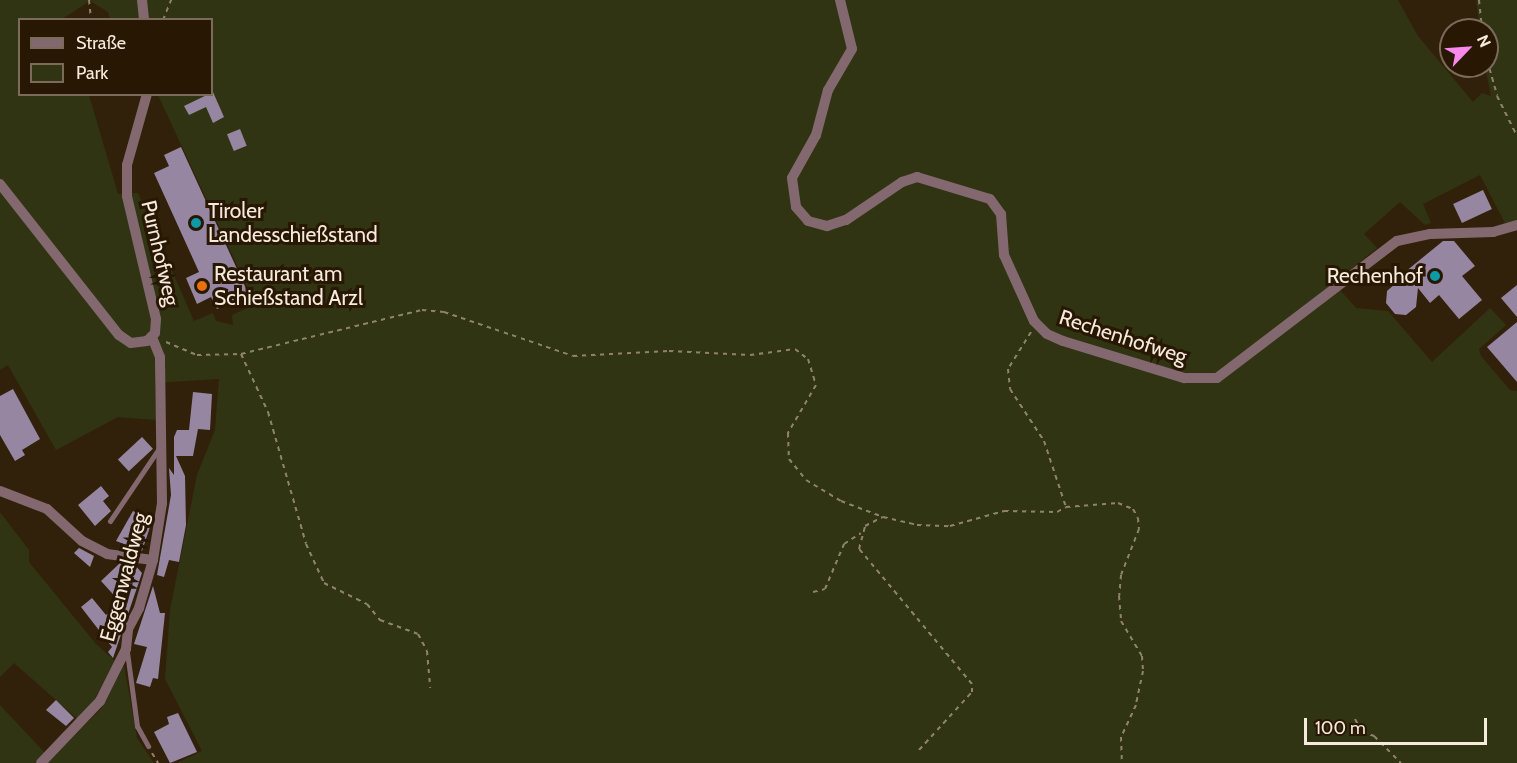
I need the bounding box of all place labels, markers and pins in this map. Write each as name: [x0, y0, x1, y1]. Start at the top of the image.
place label: Tiroler Landesschießstand: [208, 198, 378, 248]
marker: Tiroler Landesschießstand: [189, 216, 203, 230]
place label: Restaurant am Schießstand Arzl: [214, 261, 363, 311]
place label: Rechenhof: [1327, 263, 1423, 289]
marker: Rechenhof: [1428, 269, 1442, 283]
marker: Restaurant am Schießstand Arzl: [195, 279, 209, 293]

